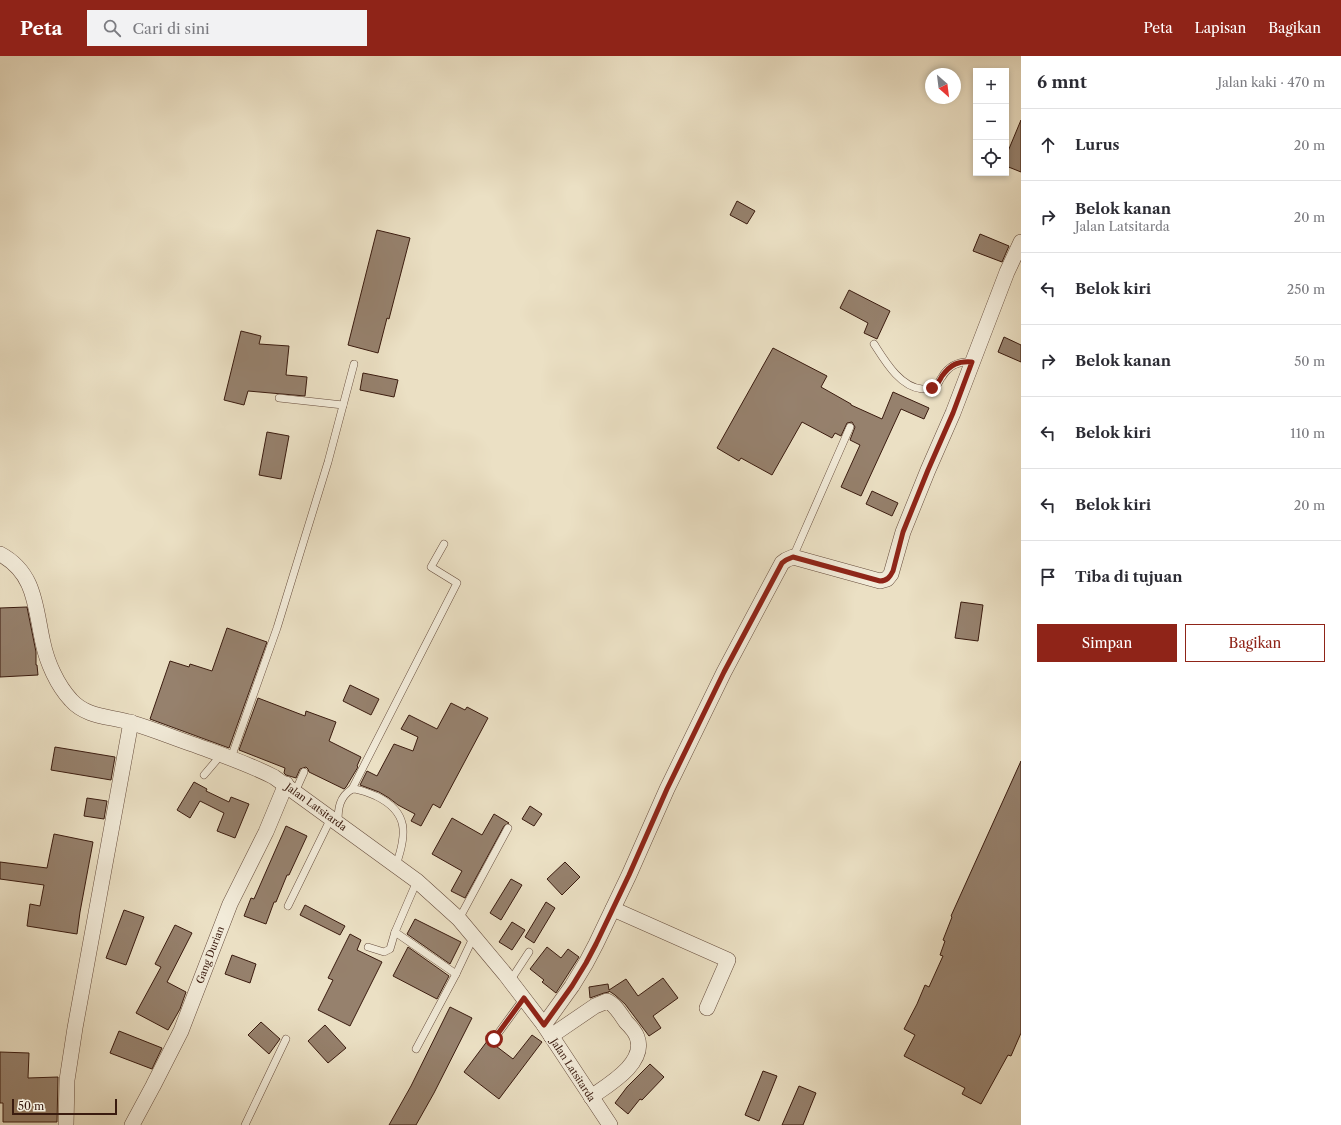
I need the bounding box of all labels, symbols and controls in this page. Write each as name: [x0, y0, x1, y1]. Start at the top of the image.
search box: [87, 10, 367, 46]
text: Peta: [20, 17, 63, 40]
icon: search: [101, 17, 123, 39]
text: Cari di sini: [133, 19, 210, 38]
text: Peta: [1143, 19, 1173, 37]
text: Lapisan: [1195, 19, 1246, 37]
text: Bagikan: [1268, 19, 1321, 37]
north arrow: [925, 68, 961, 104]
map controls: [973, 68, 1009, 176]
button: +: [973, 68, 1009, 104]
text: 6 mnt: [1037, 72, 1087, 92]
text: Jalan kaki · 470 m: [1218, 74, 1325, 90]
button: −: [973, 104, 1009, 140]
icon: ahead: [1037, 134, 1059, 156]
text: Lurus: [1075, 135, 1120, 154]
text: 20 m: [1294, 137, 1325, 153]
button: locate: [973, 140, 1009, 176]
text: Belok kanan: [1075, 199, 1171, 218]
icon: right: [1037, 206, 1059, 228]
text: 20 m: [1294, 209, 1325, 225]
text: Jalan Latsitarda: [1075, 218, 1170, 234]
icon: left: [1037, 278, 1059, 300]
text: Belok kiri: [1075, 279, 1151, 298]
text: 250 m: [1287, 281, 1325, 297]
icon: right: [1037, 350, 1059, 372]
text: Belok kanan: [1075, 351, 1171, 370]
text: 50 m: [1294, 353, 1325, 369]
route end: [923, 379, 941, 397]
icon: left: [1037, 422, 1059, 444]
text: Belok kiri: [1075, 423, 1151, 442]
text: 110 m: [1290, 425, 1325, 441]
icon: left: [1037, 494, 1059, 516]
text: Belok kiri: [1075, 495, 1151, 514]
text: 20 m: [1294, 497, 1325, 513]
icon: arrive: [1037, 566, 1059, 588]
text: Tiba di tujuan: [1075, 567, 1183, 586]
button: Simpan: [1037, 624, 1177, 662]
button: Bagikan: [1185, 624, 1325, 662]
street label: Jalan Latsitarda: [281, 779, 350, 834]
street label: Gang Durian: [193, 924, 227, 986]
route start: [485, 1030, 503, 1048]
street label: Jalan Latsitarda: [547, 1034, 599, 1105]
scale bar: [12, 1097, 117, 1116]
text: 50 m: [18, 1099, 44, 1113]

